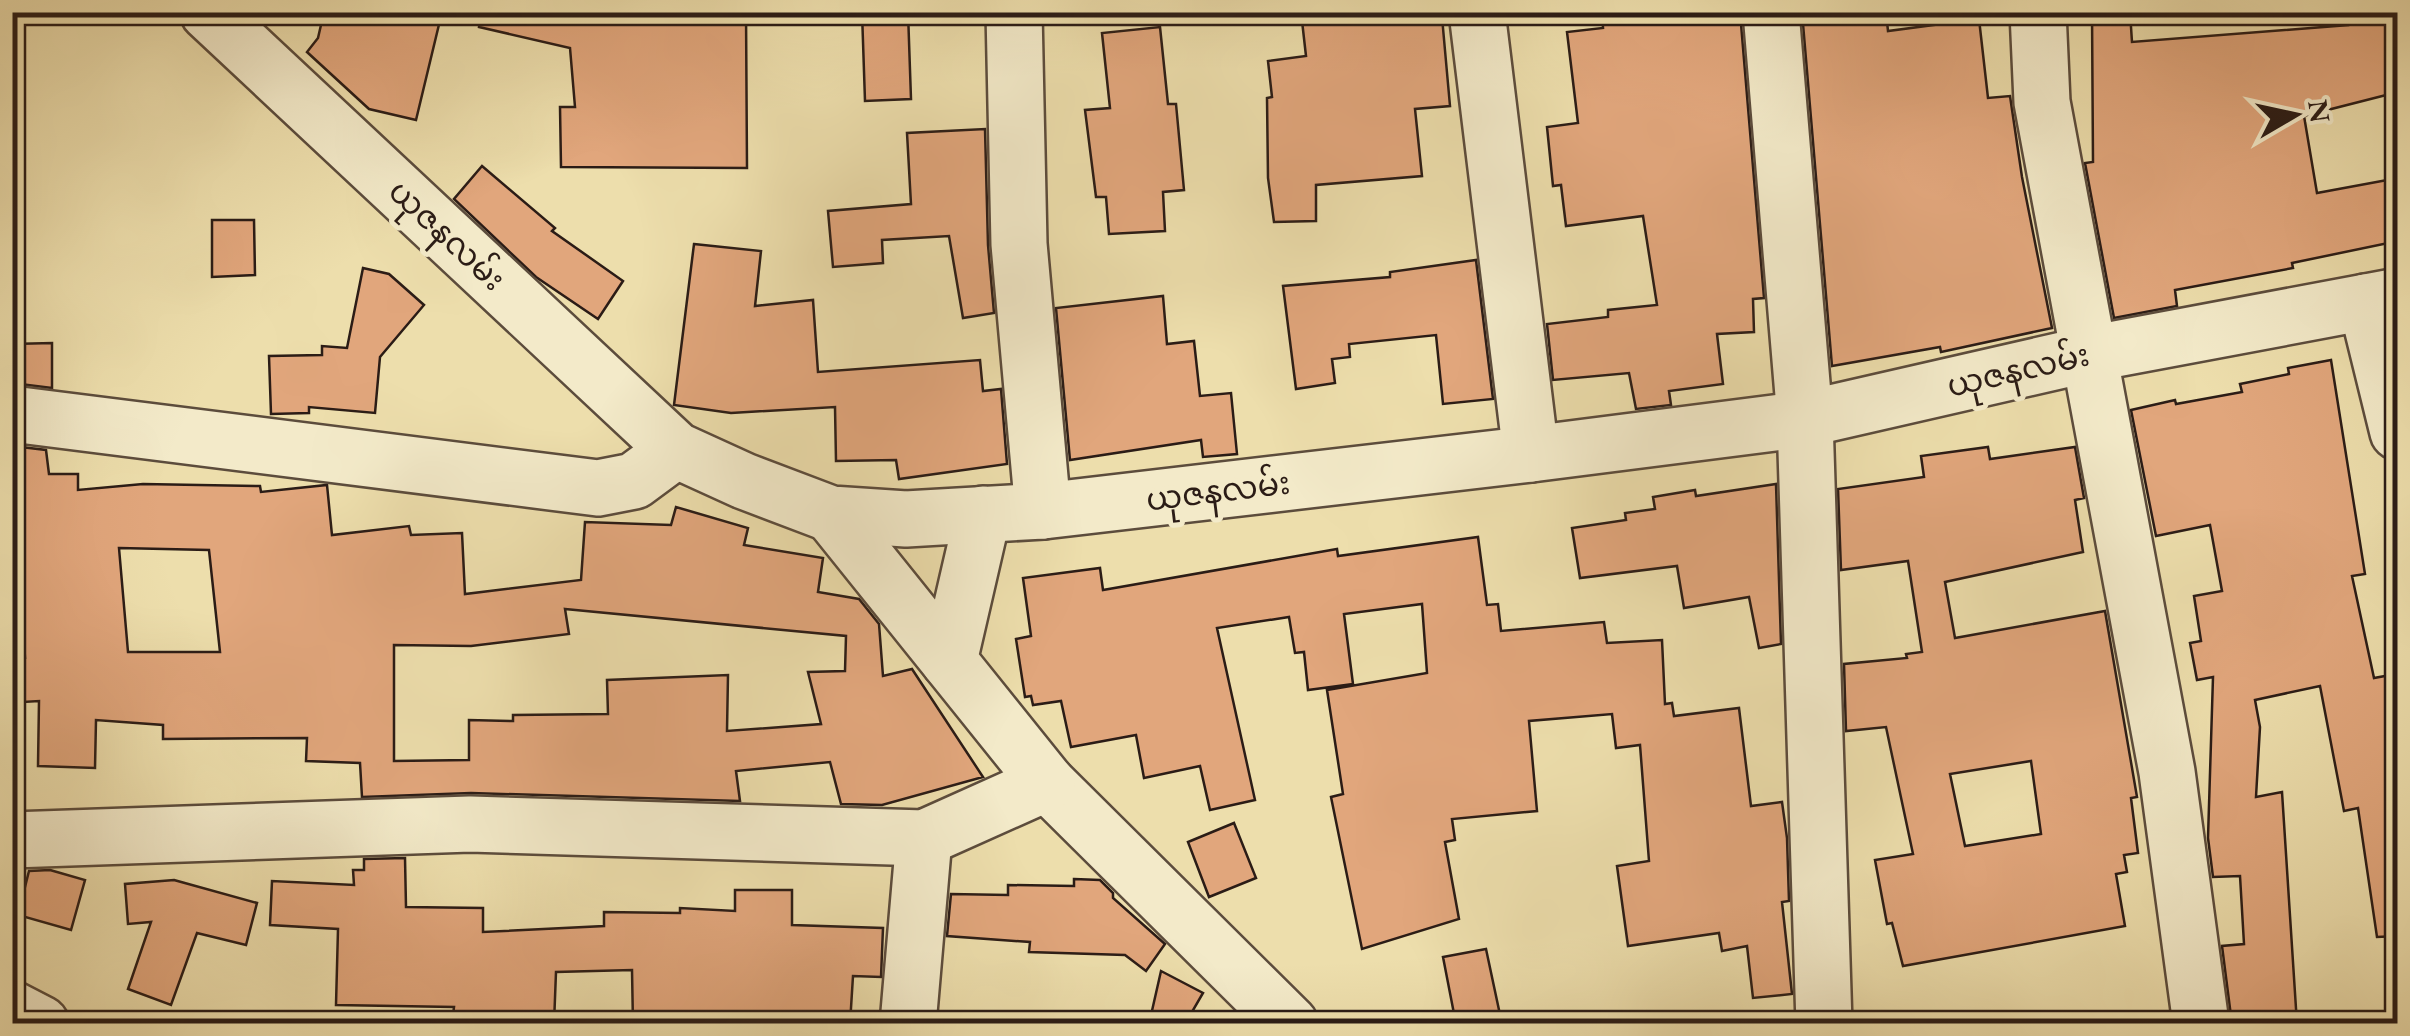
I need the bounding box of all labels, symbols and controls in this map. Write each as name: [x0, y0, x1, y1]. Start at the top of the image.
north arrow: [2245, 65, 2345, 165]
text: N: [2300, 97, 2339, 125]
street label: ယုဇနလမ်း: [376, 169, 516, 303]
street label: ယုဇနလမ်း: [1942, 331, 2094, 412]
street label: ယုဇနလမ်း: [1143, 459, 1293, 526]

